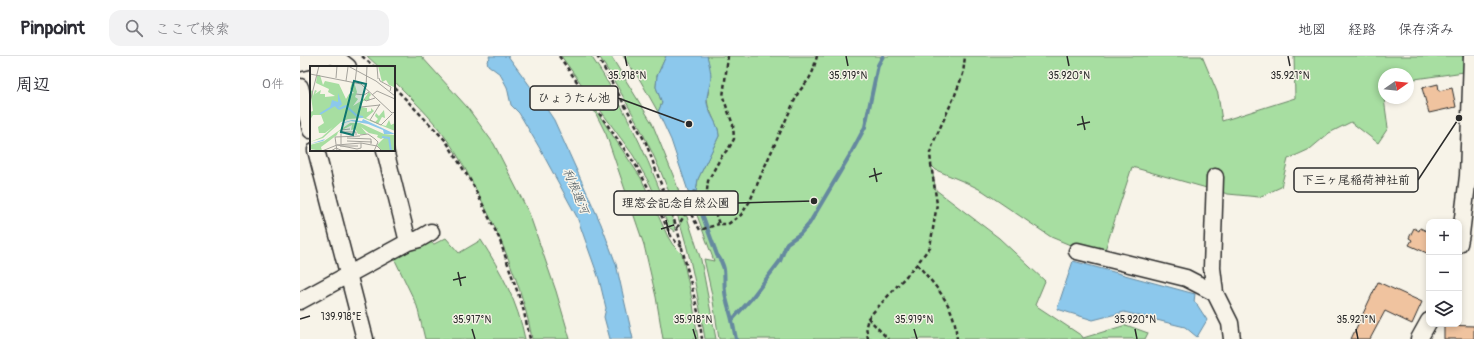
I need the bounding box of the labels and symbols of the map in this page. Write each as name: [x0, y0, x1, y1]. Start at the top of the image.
inset map: [310, 66, 395, 151]
north arrow: [1378, 68, 1414, 104]
text: 35.918°N: [608, 70, 646, 82]
text: 35.919°N: [829, 70, 868, 82]
text: 35.920°N: [1048, 70, 1090, 82]
text: 35.921°N: [1271, 70, 1310, 82]
callout: ひょうたん池: [530, 86, 618, 110]
text: ひょうたん池: [538, 91, 610, 106]
water label: 利根運河: [559, 166, 593, 218]
callout: 下三ヶ尾稲荷神社前: [1294, 168, 1418, 192]
text: 下三ヶ尾稲荷神社前: [1302, 173, 1410, 188]
callout: 理窓会記念自然公園: [614, 191, 738, 215]
text: 理窓会記念自然公園: [622, 196, 730, 211]
text: 139.918°E: [321, 311, 361, 323]
text: 35.917°N: [453, 314, 492, 326]
text: 35.918°N: [674, 314, 712, 326]
text: 35.919°N: [895, 314, 934, 326]
text: 35.920°N: [1114, 314, 1156, 326]
text: 35.921°N: [1337, 314, 1376, 326]

